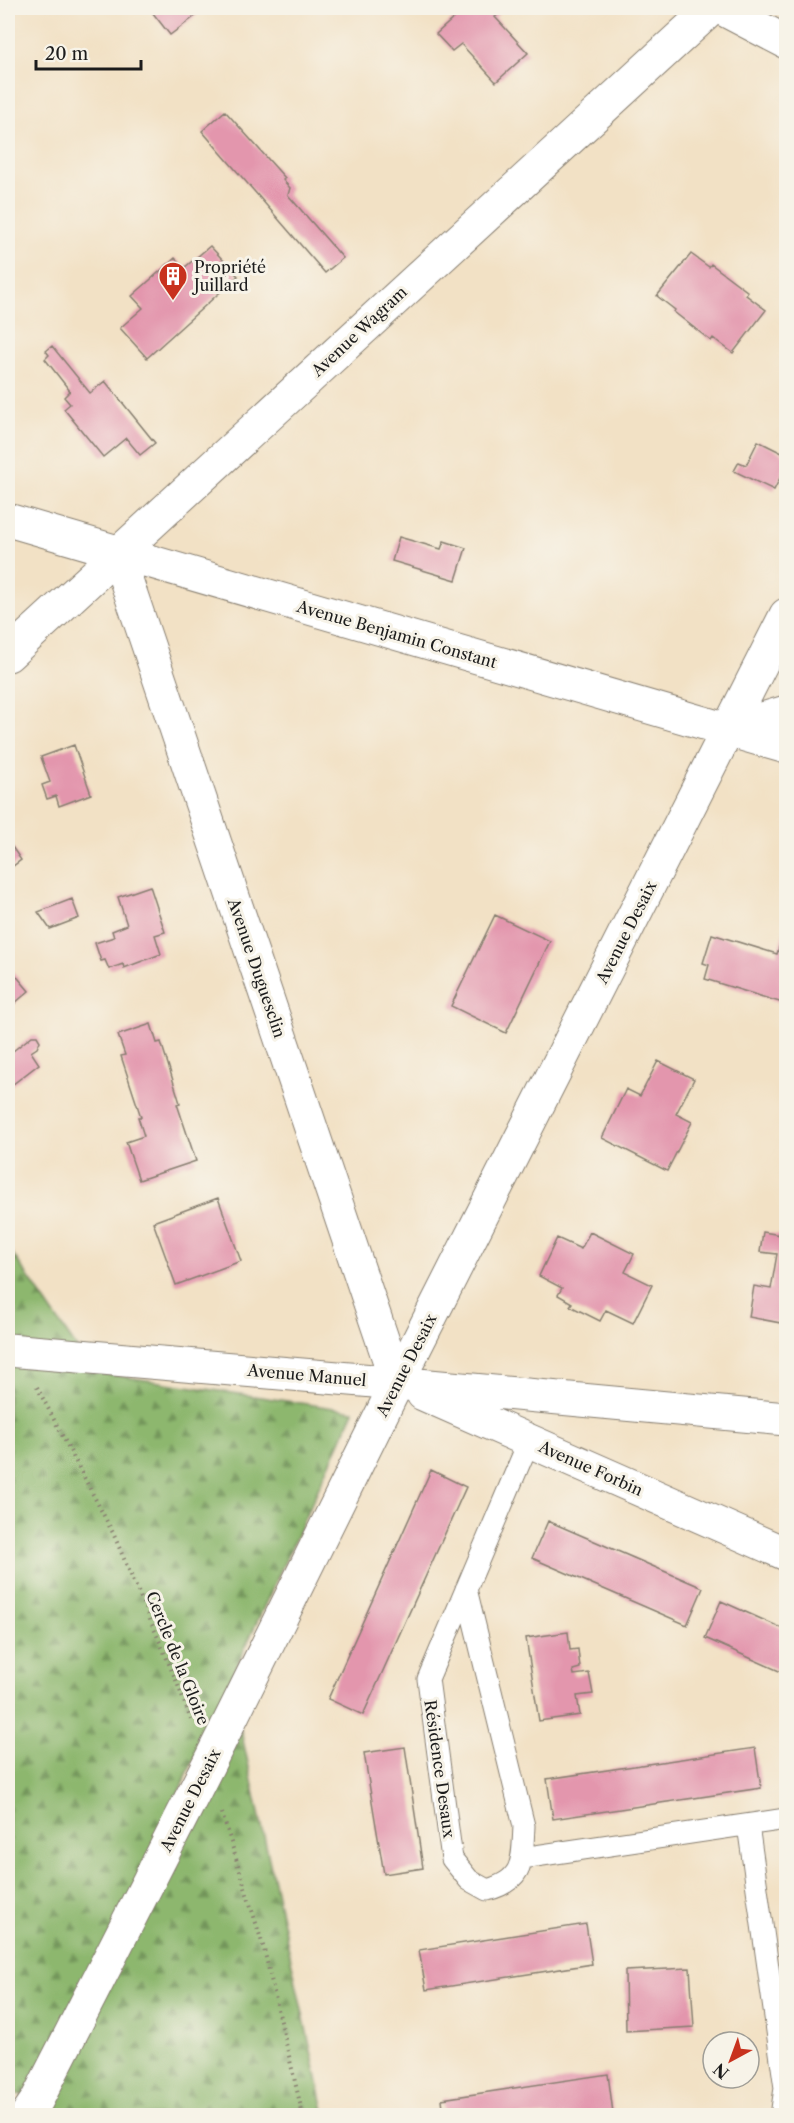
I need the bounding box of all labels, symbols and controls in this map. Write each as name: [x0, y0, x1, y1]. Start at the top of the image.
scale bar: [36, 33, 141, 71]
text: 20 m: [45, 43, 89, 65]
place label: Propriété Juillard: [191, 257, 266, 295]
building icon: Propriété Juillard: [157, 260, 189, 302]
street label: Avenue Wagram: [306, 282, 411, 381]
street label: Avenue Benjamin Constant: [294, 596, 500, 672]
street label: Avenue Desaix: [591, 877, 661, 988]
street label: Avenue Duguesclin: [223, 895, 290, 1040]
street label: Avenue Desaix: [371, 1310, 441, 1421]
street label: Avenue Manuel: [246, 1360, 367, 1390]
street label: Avenue Forbin: [535, 1436, 646, 1500]
street label: Cercle de la Gloire: [142, 1588, 214, 1728]
street label: Résidence Desaux: [420, 1699, 460, 1840]
street label: Avenue Desaix: [155, 1745, 225, 1856]
north arrow: [701, 2030, 761, 2090]
text: N: [709, 2059, 733, 2083]

